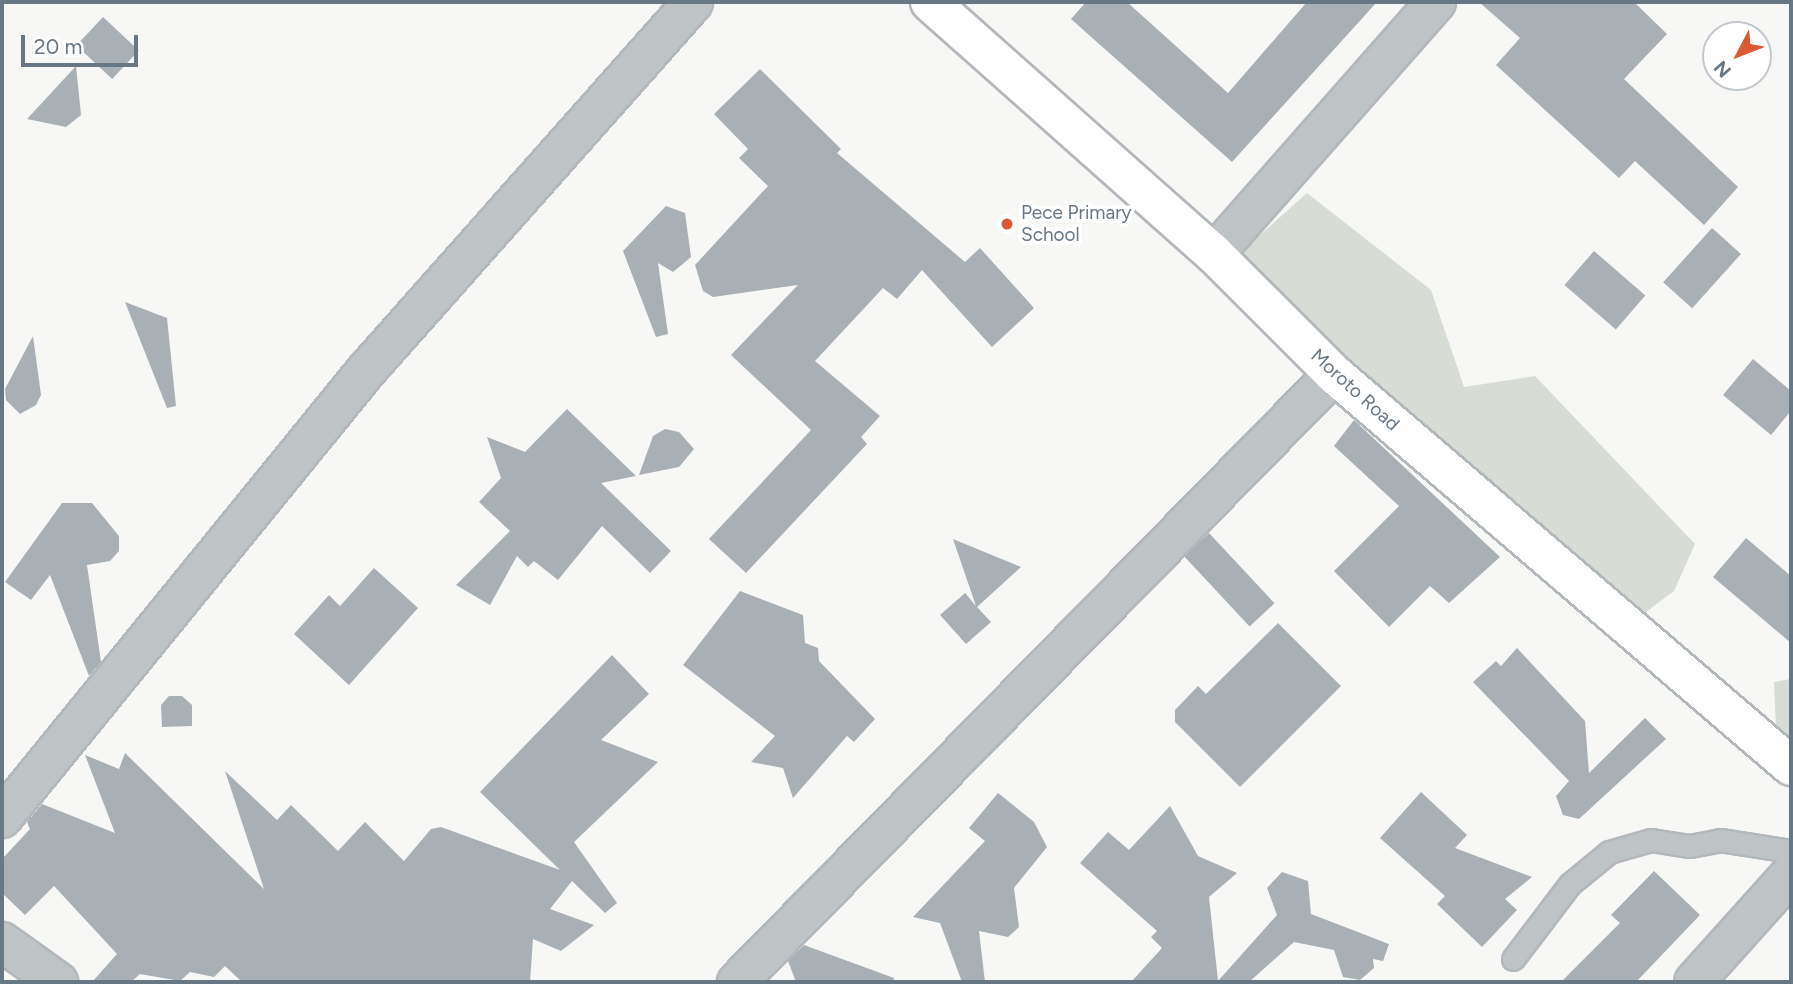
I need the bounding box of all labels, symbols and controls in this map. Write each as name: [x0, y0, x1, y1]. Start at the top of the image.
scale bar: [24, 21, 142, 65]
north arrow: [1702, 21, 1772, 91]
text: 20 m: [34, 34, 82, 59]
text: N: [1709, 56, 1736, 82]
place label: Pece Primary School: [1021, 202, 1132, 246]
marker: Pece Primary School: [999, 216, 1015, 232]
street label: Moroto Road: [1306, 344, 1404, 436]

